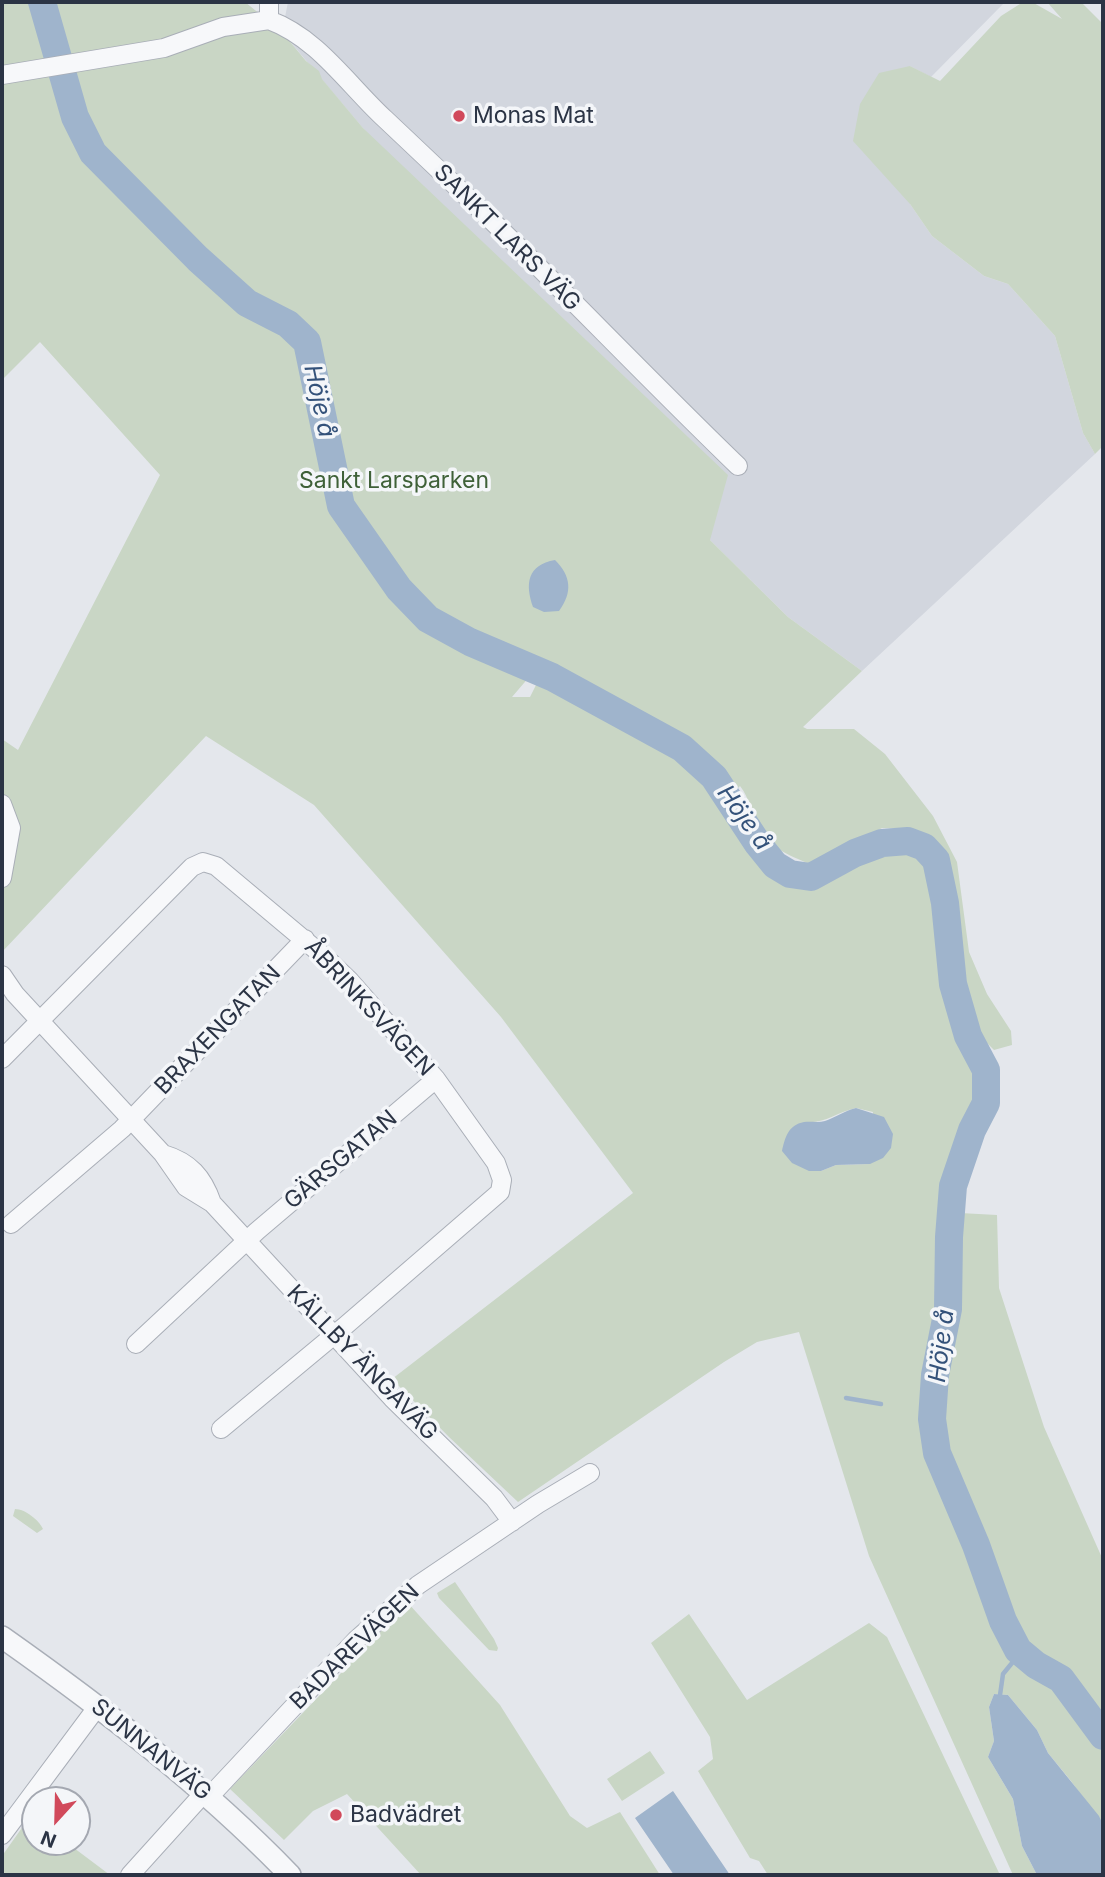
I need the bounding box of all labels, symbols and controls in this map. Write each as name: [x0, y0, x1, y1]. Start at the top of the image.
place label: Monas Mat: [473, 102, 594, 130]
marker: Monas Mat: [451, 108, 467, 124]
street label: SANKT LARS VÄG: [428, 159, 586, 317]
water label: Höje å: [297, 362, 341, 440]
park label: Sankt Larsparken: [299, 467, 489, 495]
water label: Höje å: [711, 780, 777, 856]
street label: ÅBRINKSVÄGEN: [299, 934, 439, 1082]
street label: BRAXENGATAN: [149, 960, 287, 1100]
street label: GÄRSGATAN: [279, 1105, 403, 1215]
street label: KÄLLBY ÄNGAVÄG: [281, 1280, 443, 1446]
water label: Höje å: [923, 1308, 961, 1384]
street label: BADAREVÄGEN: [285, 1578, 425, 1716]
street label: SUNNANVÄG: [85, 1693, 217, 1807]
north arrow: [21, 1786, 91, 1856]
place label: Badvädret: [350, 1801, 461, 1829]
marker: Badvädret: [328, 1807, 344, 1823]
text: N: [38, 1826, 60, 1852]

